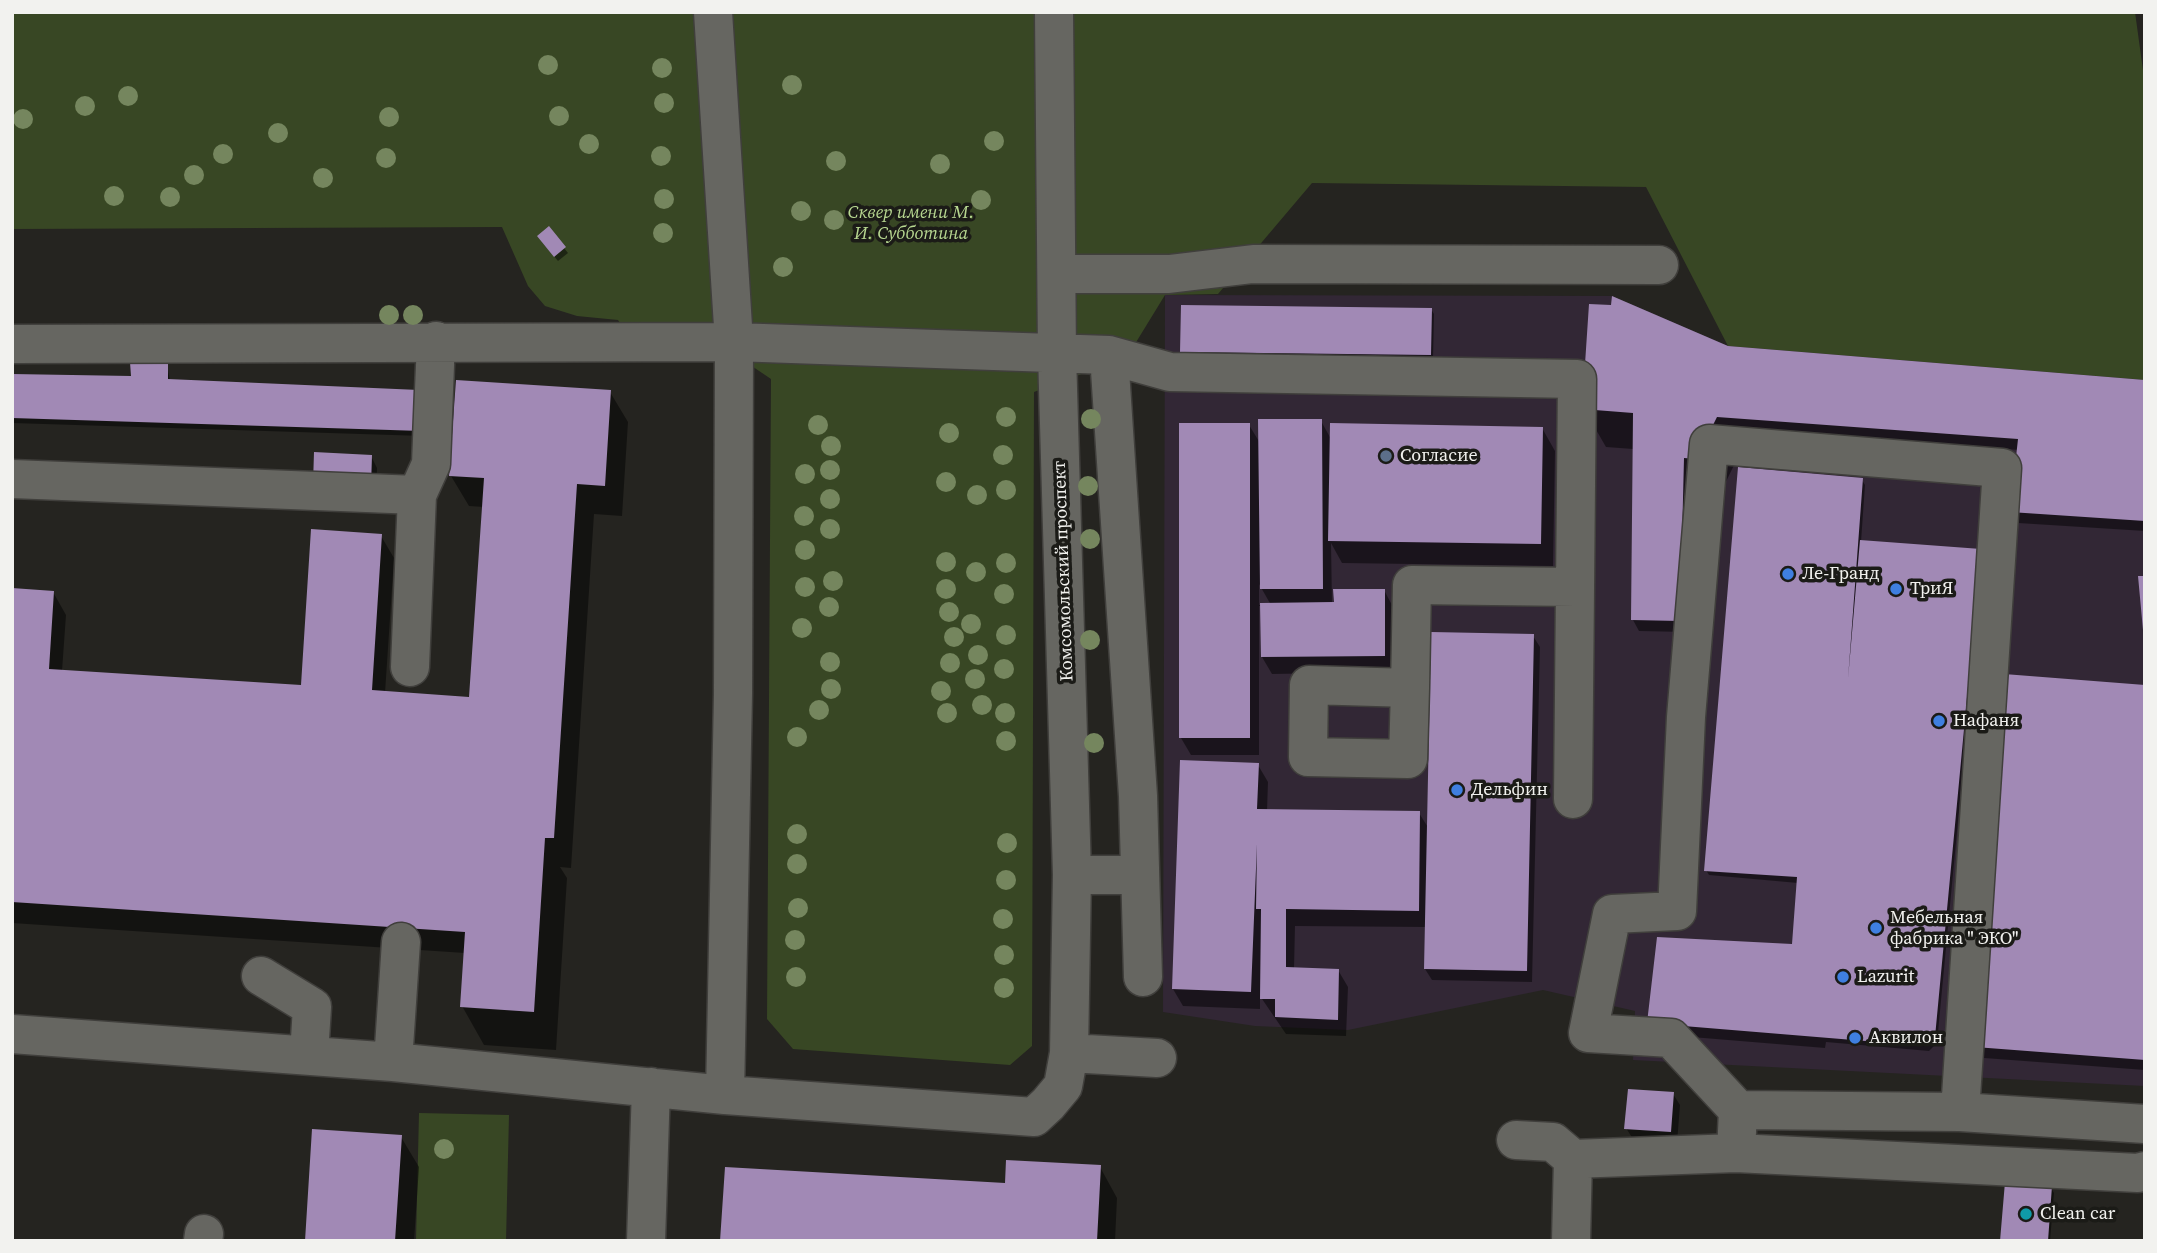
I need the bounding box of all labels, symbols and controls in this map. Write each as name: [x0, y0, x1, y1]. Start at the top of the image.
park label: Сквер имени М. И. Субботина: [848, 202, 974, 244]
place label: Согласие: [1400, 445, 1478, 467]
marker: Согласие: [1378, 448, 1394, 464]
street label: Комсомольский проспект: [1049, 460, 1079, 682]
place label: Ле-Гранд: [1802, 563, 1879, 585]
marker: Ле-Гранд: [1780, 566, 1796, 582]
place label: ТриЯ: [1910, 578, 1953, 600]
marker: ТриЯ: [1888, 581, 1904, 597]
place label: Нафаня: [1953, 710, 2019, 732]
marker: Нафаня: [1931, 713, 1947, 729]
place label: Дельфин: [1471, 779, 1548, 801]
marker: Дельфин: [1449, 782, 1465, 798]
place label: Мебельная фабрика " ЭКО": [1890, 907, 2018, 950]
marker: Мебельная фабрика " ЭКО": [1868, 920, 1884, 936]
place label: Lazurit: [1857, 966, 1914, 988]
marker: Lazurit: [1835, 969, 1851, 985]
place label: Аквилон: [1869, 1027, 1943, 1049]
marker: Аквилон: [1847, 1030, 1863, 1046]
place label: Clean car: [2040, 1203, 2115, 1225]
marker: Clean car: [2018, 1206, 2034, 1222]

